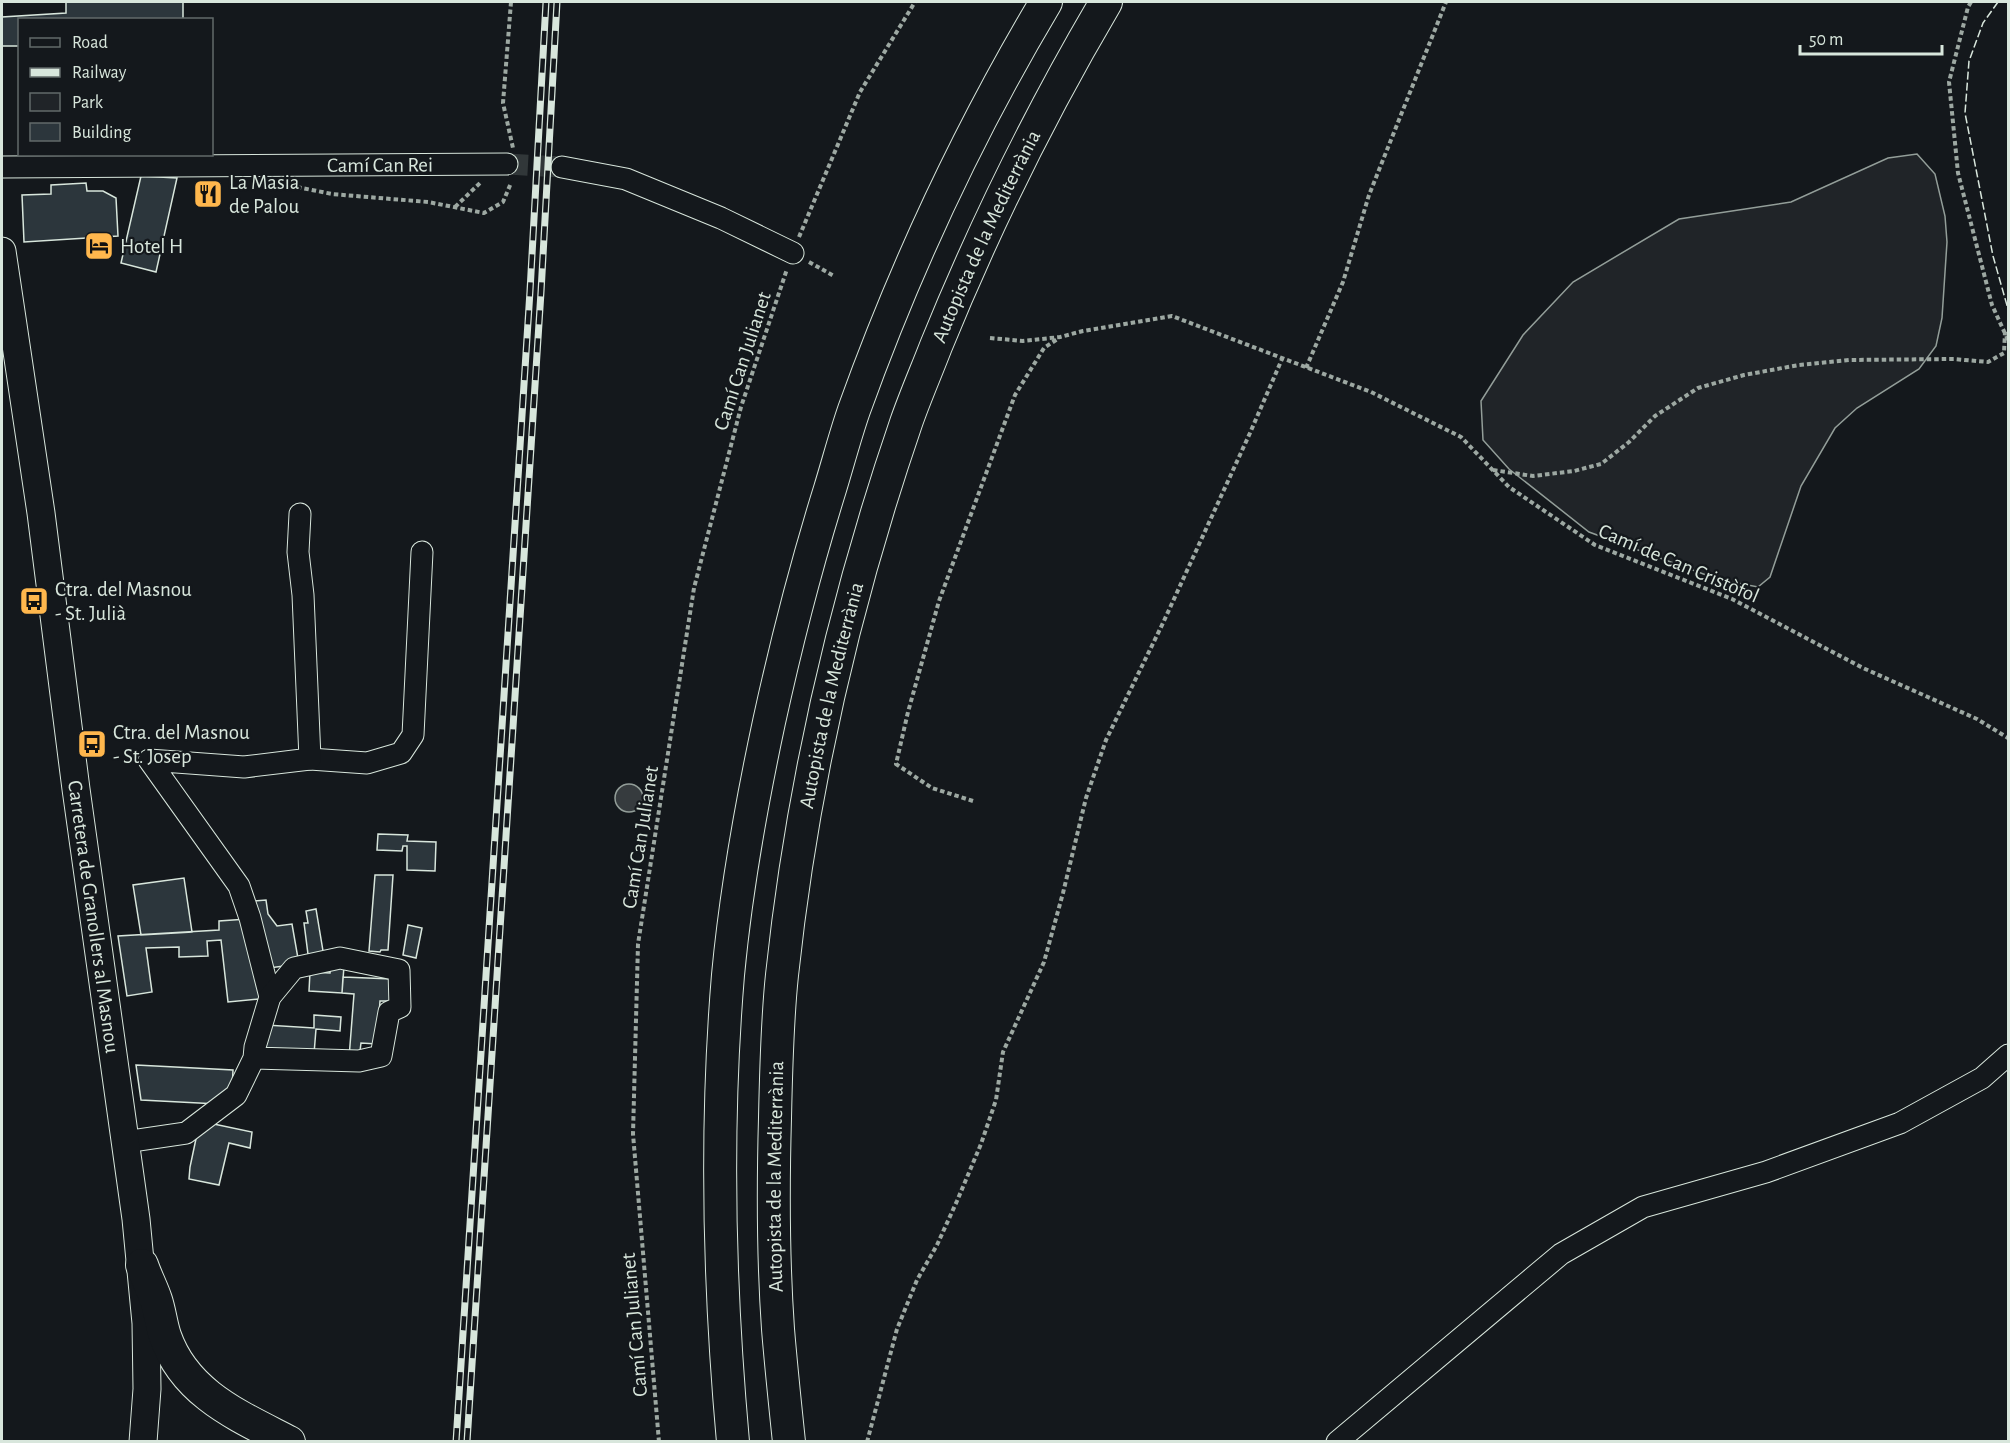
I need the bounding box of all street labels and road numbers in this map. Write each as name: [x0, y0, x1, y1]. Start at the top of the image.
street label: Autopista de la Mediterrània: [929, 127, 1045, 346]
street label: Camí Can Rei: [327, 154, 433, 176]
street label: Camí Can Julianet: [710, 289, 775, 433]
street label: Camí de Can Cristòfol: [1595, 520, 1762, 607]
street label: Autopista de la Mediterrània: [796, 580, 867, 810]
street label: Camí Can Julianet: [619, 764, 662, 910]
street label: Carretera de Granollers al Masnou: [64, 779, 123, 1055]
street label: Autopista de la Mediterrània: [764, 1060, 787, 1293]
street label: Camí Can Julianet: [618, 1252, 651, 1398]

